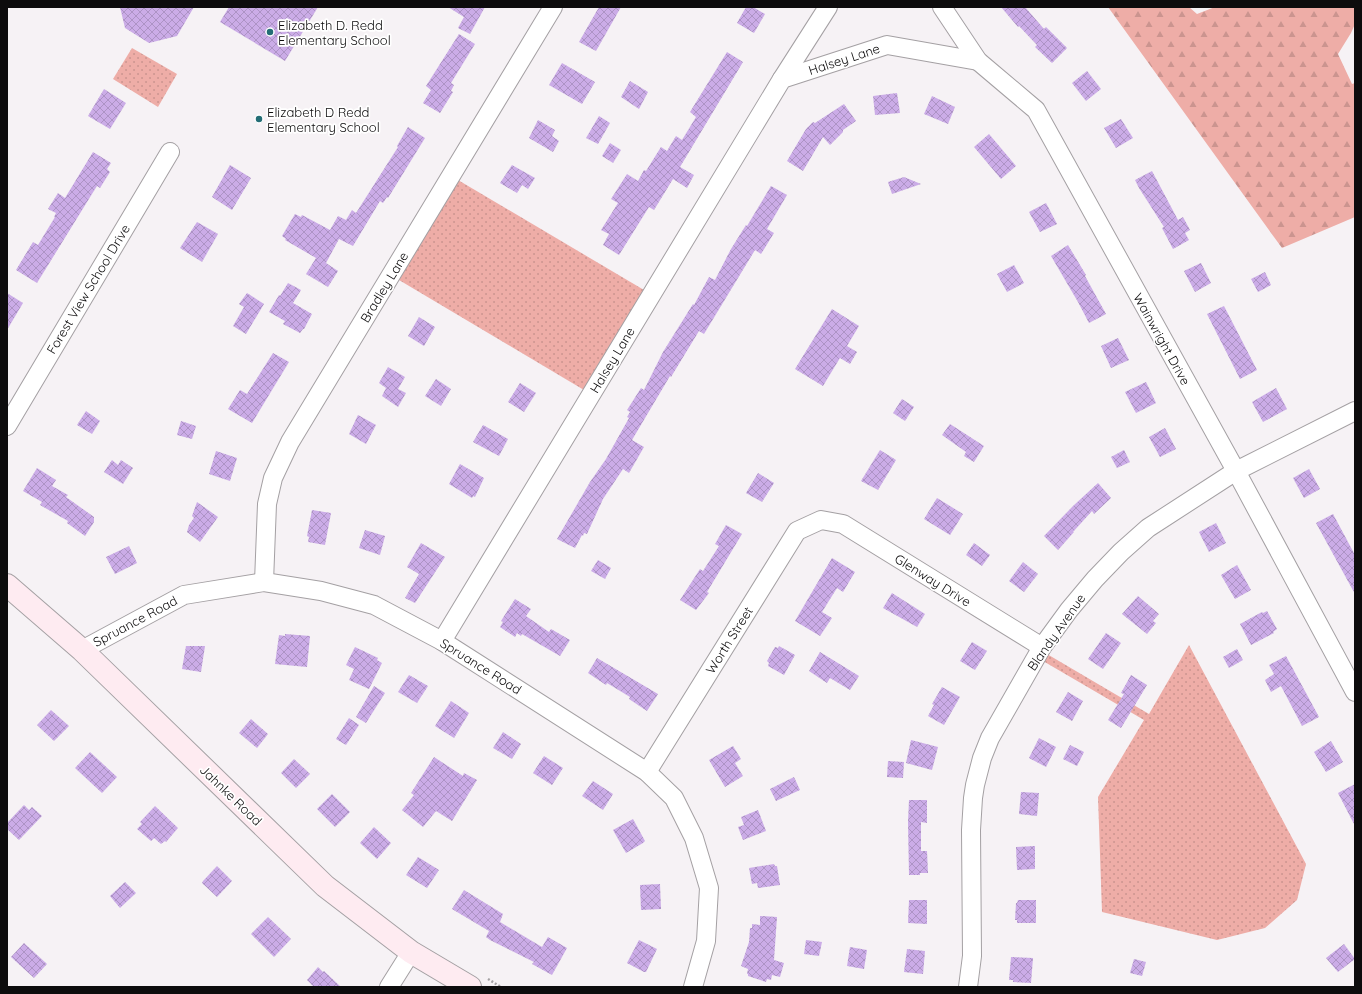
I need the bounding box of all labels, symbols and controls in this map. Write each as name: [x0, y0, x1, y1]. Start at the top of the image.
place label: Elizabeth D. Redd Elementary School: [278, 17, 391, 48]
marker: Elizabeth D. Redd Elementary School: [265, 27, 275, 37]
street label: Halsey Lane: [806, 40, 882, 78]
place label: Elizabeth D Redd Elementary School: [267, 104, 380, 135]
marker: Elizabeth D Redd Elementary School: [254, 114, 264, 124]
street label: Forest View School Drive: [43, 221, 133, 357]
street label: Bradley Lane: [357, 249, 411, 325]
street label: Wainwright Drive: [1130, 290, 1194, 388]
street label: Halsey Lane: [586, 324, 638, 396]
street label: Glenway Drive: [892, 550, 974, 610]
street label: Blandy Avenue: [1024, 591, 1088, 673]
street label: Spruance Road: [90, 592, 180, 650]
street label: Worth Street: [702, 603, 756, 677]
street label: Spruance Road: [437, 635, 525, 697]
street label: Jahnke Road: [197, 761, 265, 829]

